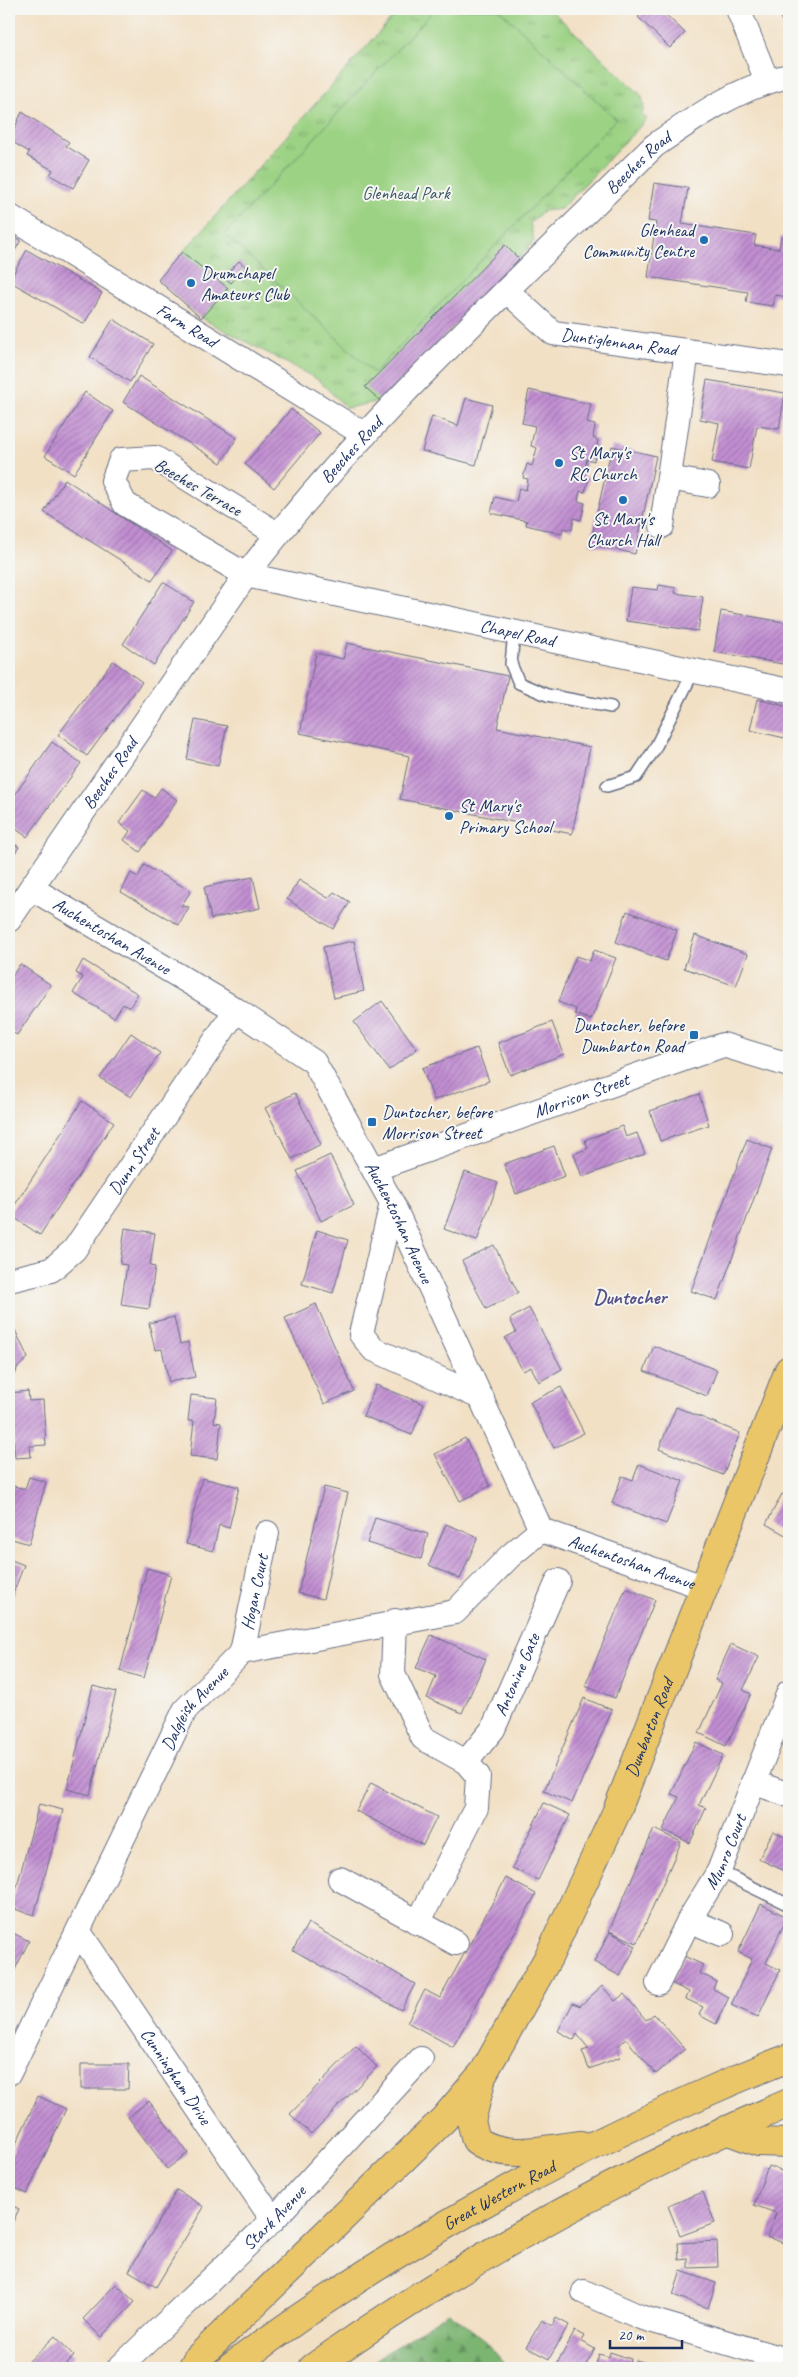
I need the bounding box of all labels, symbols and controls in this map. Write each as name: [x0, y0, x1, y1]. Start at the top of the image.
street label: Beeches Road: [601, 125, 677, 199]
park label: Glenhead Park: [362, 182, 451, 204]
place label: Glenhead Community Centre: [583, 219, 697, 262]
marker: Glenhead Community Centre: [698, 234, 710, 246]
place label: Drumchapel Amateurs Club: [201, 262, 291, 305]
marker: Drumchapel Amateurs Club: [185, 277, 197, 289]
street label: Farm Road: [153, 299, 224, 354]
street label: Duntiglennan Road: [560, 323, 681, 361]
street label: Beeches Road: [315, 410, 389, 488]
place label: St Mary's RC Church: [569, 442, 638, 485]
street label: Beeches Terrace: [150, 453, 247, 521]
marker: St Mary's RC Church: [553, 457, 565, 469]
marker: St Mary's Church Hall: [617, 494, 629, 506]
place label: St Mary's Church Hall: [587, 508, 662, 551]
street label: Chapel Road: [478, 614, 560, 652]
street label: Beeches Road: [77, 731, 144, 813]
place label: St Mary's Primary School: [459, 795, 554, 838]
marker: St Mary's Primary School: [443, 810, 455, 822]
street label: Auchentoshan Avenue: [49, 893, 175, 980]
place label: Duntocher, before Dumbarton Road: [574, 1014, 687, 1057]
marker: Duntocher, before Dumbarton Road: [688, 1029, 700, 1041]
street label: Morrison Street: [531, 1068, 634, 1122]
place label: Duntocher, before Morrison Street: [382, 1101, 494, 1144]
marker: Duntocher, before Morrison Street: [366, 1116, 378, 1128]
street label: Dunn Street: [104, 1121, 166, 1199]
street label: Auchentoshan Avenue: [360, 1158, 438, 1288]
district label: Duntocher: [593, 1285, 669, 1310]
street label: Auchentoshan Avenue: [566, 1530, 699, 1595]
street label: Hogan Court: [236, 1550, 274, 1632]
street label: Antonine Gate: [489, 1629, 545, 1719]
street label: Dalgleish Avenue: [156, 1661, 233, 1754]
street label: Dumbarton Road: [620, 1673, 680, 1780]
street label: Munro Court: [700, 1809, 752, 1893]
street label: Cunningham Drive: [136, 2024, 217, 2130]
street label: Great Western Road: [439, 2154, 561, 2235]
street label: Stark Avenue: [238, 2180, 311, 2255]
scale bar: [610, 2317, 683, 2349]
text: 20 m: [618, 2326, 645, 2345]

